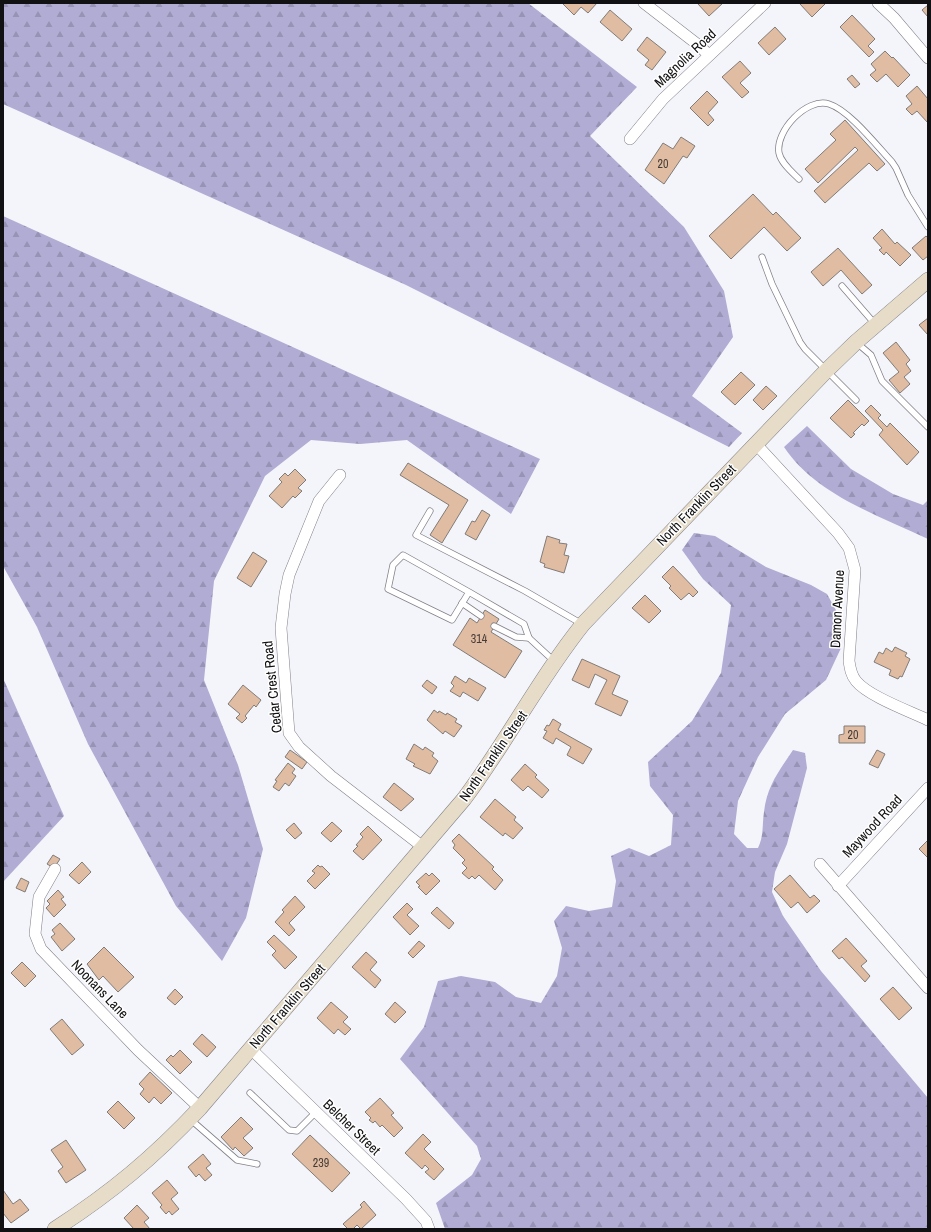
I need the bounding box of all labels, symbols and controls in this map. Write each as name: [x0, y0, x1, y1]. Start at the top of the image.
street label: Magnolia Road: [650, 25, 720, 91]
house number: 20: [658, 156, 668, 172]
street label: North Franklin Street: [653, 460, 739, 550]
street label: Damon Avenue: [826, 569, 848, 649]
house number: 314: [471, 631, 488, 647]
street label: Cedar Crest Road: [258, 640, 286, 734]
street label: North Franklin Street: [455, 707, 531, 805]
house number: 20: [848, 727, 858, 743]
street label: Maywood Road: [838, 791, 906, 861]
street label: Noonans Lane: [68, 956, 132, 1022]
street label: North Franklin Street: [245, 960, 329, 1052]
street label: Belcher Street: [320, 1095, 384, 1159]
house number: 239: [313, 1155, 329, 1171]

